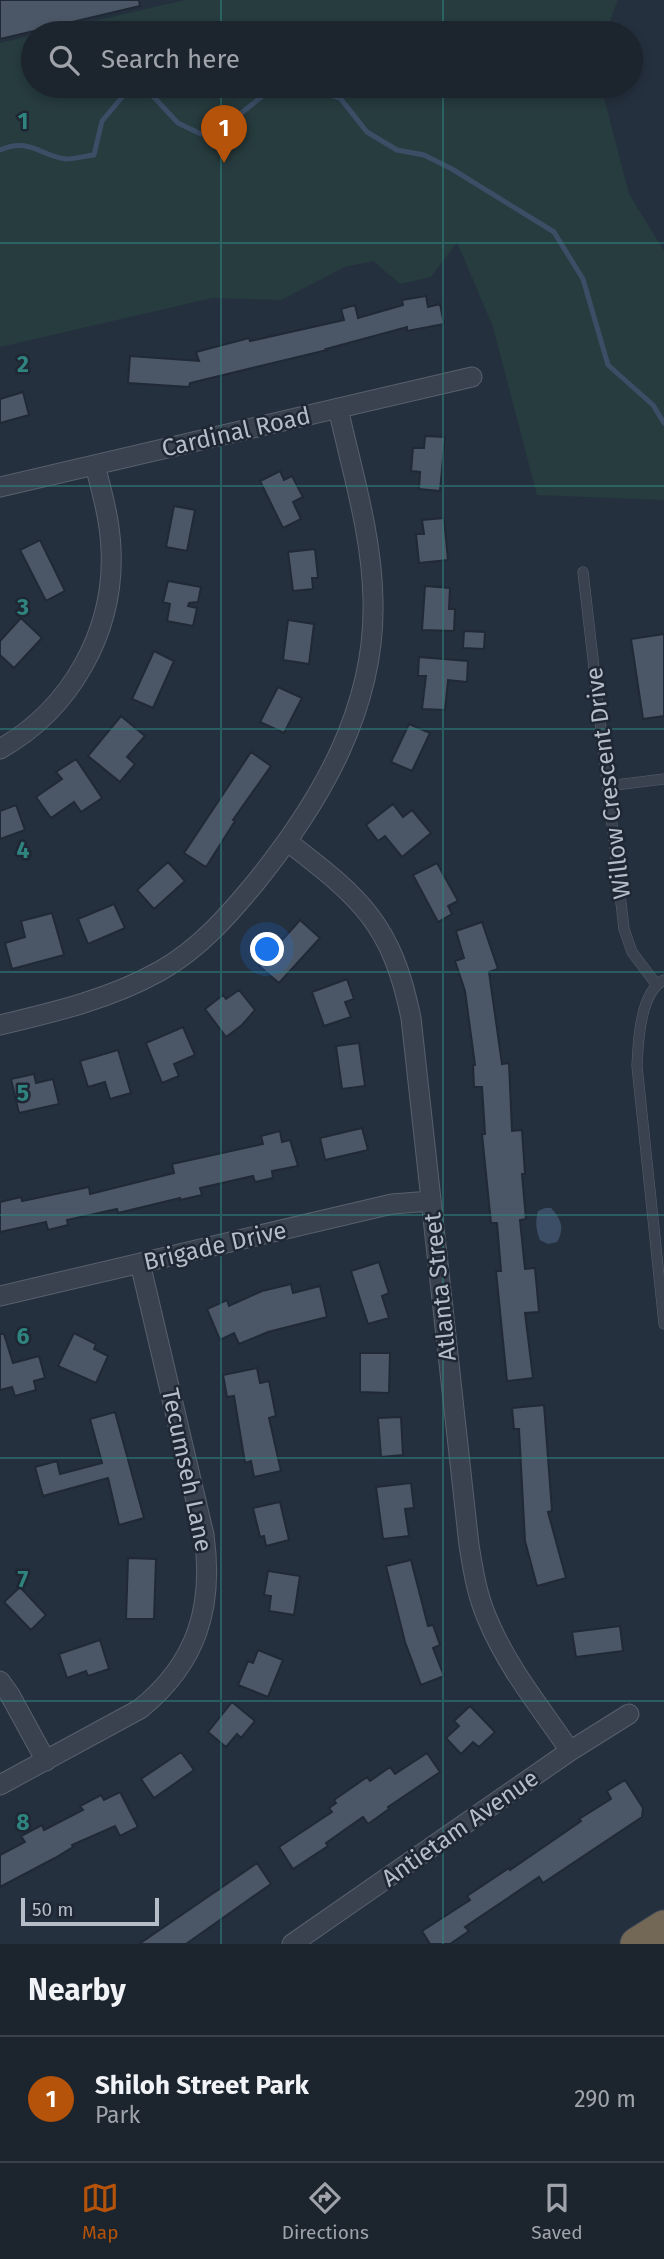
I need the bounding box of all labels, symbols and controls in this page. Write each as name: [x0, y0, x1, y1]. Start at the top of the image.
search box: [21, 21, 643, 98]
icon: search: [45, 41, 83, 79]
text: Search here: [101, 44, 240, 75]
pin: 1: [201, 105, 247, 163]
text: 1: [18, 107, 28, 135]
text: 2: [17, 350, 29, 378]
street label: Cardinal Road: [159, 401, 313, 463]
text: 3: [16, 593, 29, 621]
street label: Willow Crescent Drive: [580, 665, 636, 901]
text: 4: [17, 836, 30, 864]
your location: [250, 932, 284, 966]
text: 5: [17, 1079, 29, 1107]
street label: Atlanta Street: [418, 1211, 462, 1363]
street label: Brigade Drive: [141, 1216, 289, 1276]
text: 6: [17, 1322, 30, 1350]
street label: Tecumseh Lane: [156, 1386, 218, 1554]
text: 7: [18, 1565, 29, 1593]
street label: Antietam Avenue: [376, 1764, 544, 1892]
text: 8: [16, 1808, 30, 1836]
scale bar: [21, 1895, 159, 1927]
text: 50 m: [32, 1898, 73, 1921]
text: Nearby: [28, 1972, 126, 2008]
text: Shiloh Street Park: [95, 2070, 309, 2101]
text: 1: [46, 2085, 56, 2113]
text: 290 m: [574, 2085, 636, 2113]
text: Park: [95, 2101, 140, 2129]
tab: Map: [81, 2179, 119, 2244]
tab: Directions: [282, 2179, 369, 2244]
tab: Saved: [531, 2179, 583, 2244]

